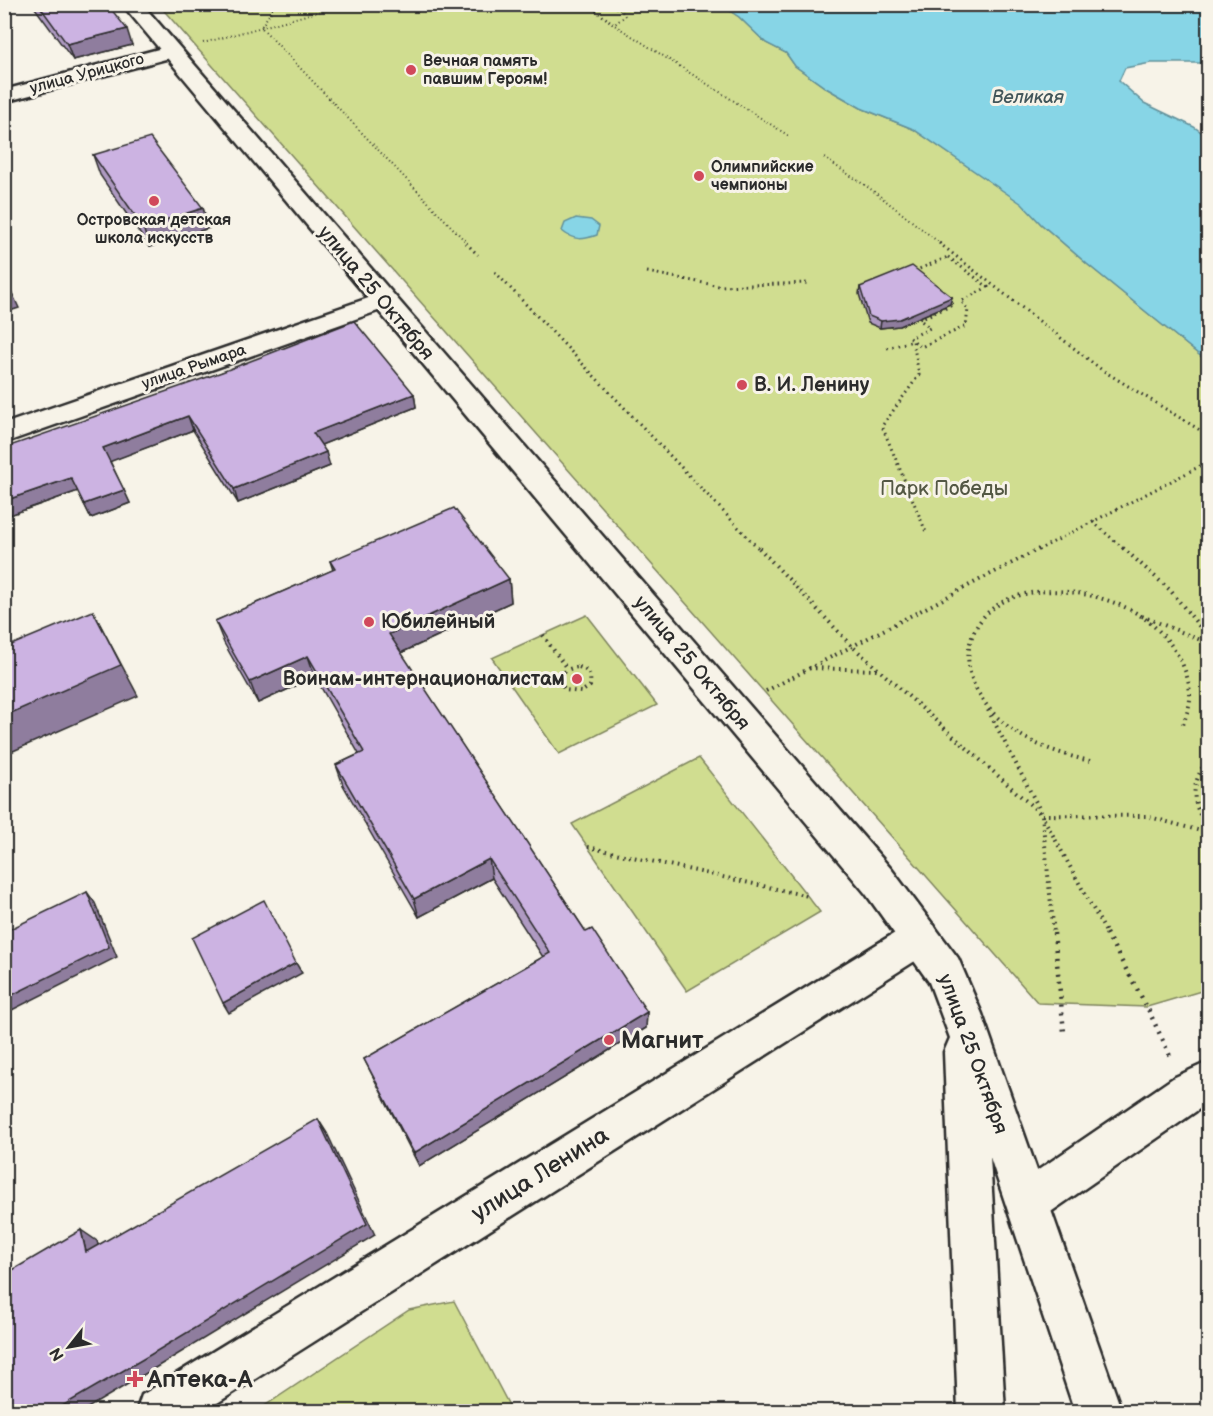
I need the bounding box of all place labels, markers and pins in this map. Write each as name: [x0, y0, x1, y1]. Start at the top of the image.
place label: Вечная память павшим Героям!: [423, 52, 547, 89]
marker: Вечная память павшим Героям!: [404, 63, 418, 77]
place label: Олимпийские чемпионы: [711, 158, 814, 195]
marker: Олимпийские чемпионы: [692, 169, 706, 183]
marker: Островская детская школа искусств: [147, 194, 161, 208]
place label: Островская детская школа искусств: [77, 211, 231, 248]
place label: В. И. Ленину: [754, 373, 870, 397]
marker: В. И. Ленину: [735, 378, 749, 392]
place label: Юбилейный: [381, 610, 495, 634]
marker: Юбилейный: [362, 615, 376, 629]
place label: Воинам-интернационалистам: [283, 667, 565, 691]
marker: Воинам-интернационалистам: [570, 672, 584, 686]
place label: Магнит: [621, 1026, 704, 1055]
marker: Магнит: [602, 1033, 616, 1047]
place label: Аптека-А: [146, 1365, 253, 1394]
marker: Аптека-А: [128, 1372, 142, 1386]

